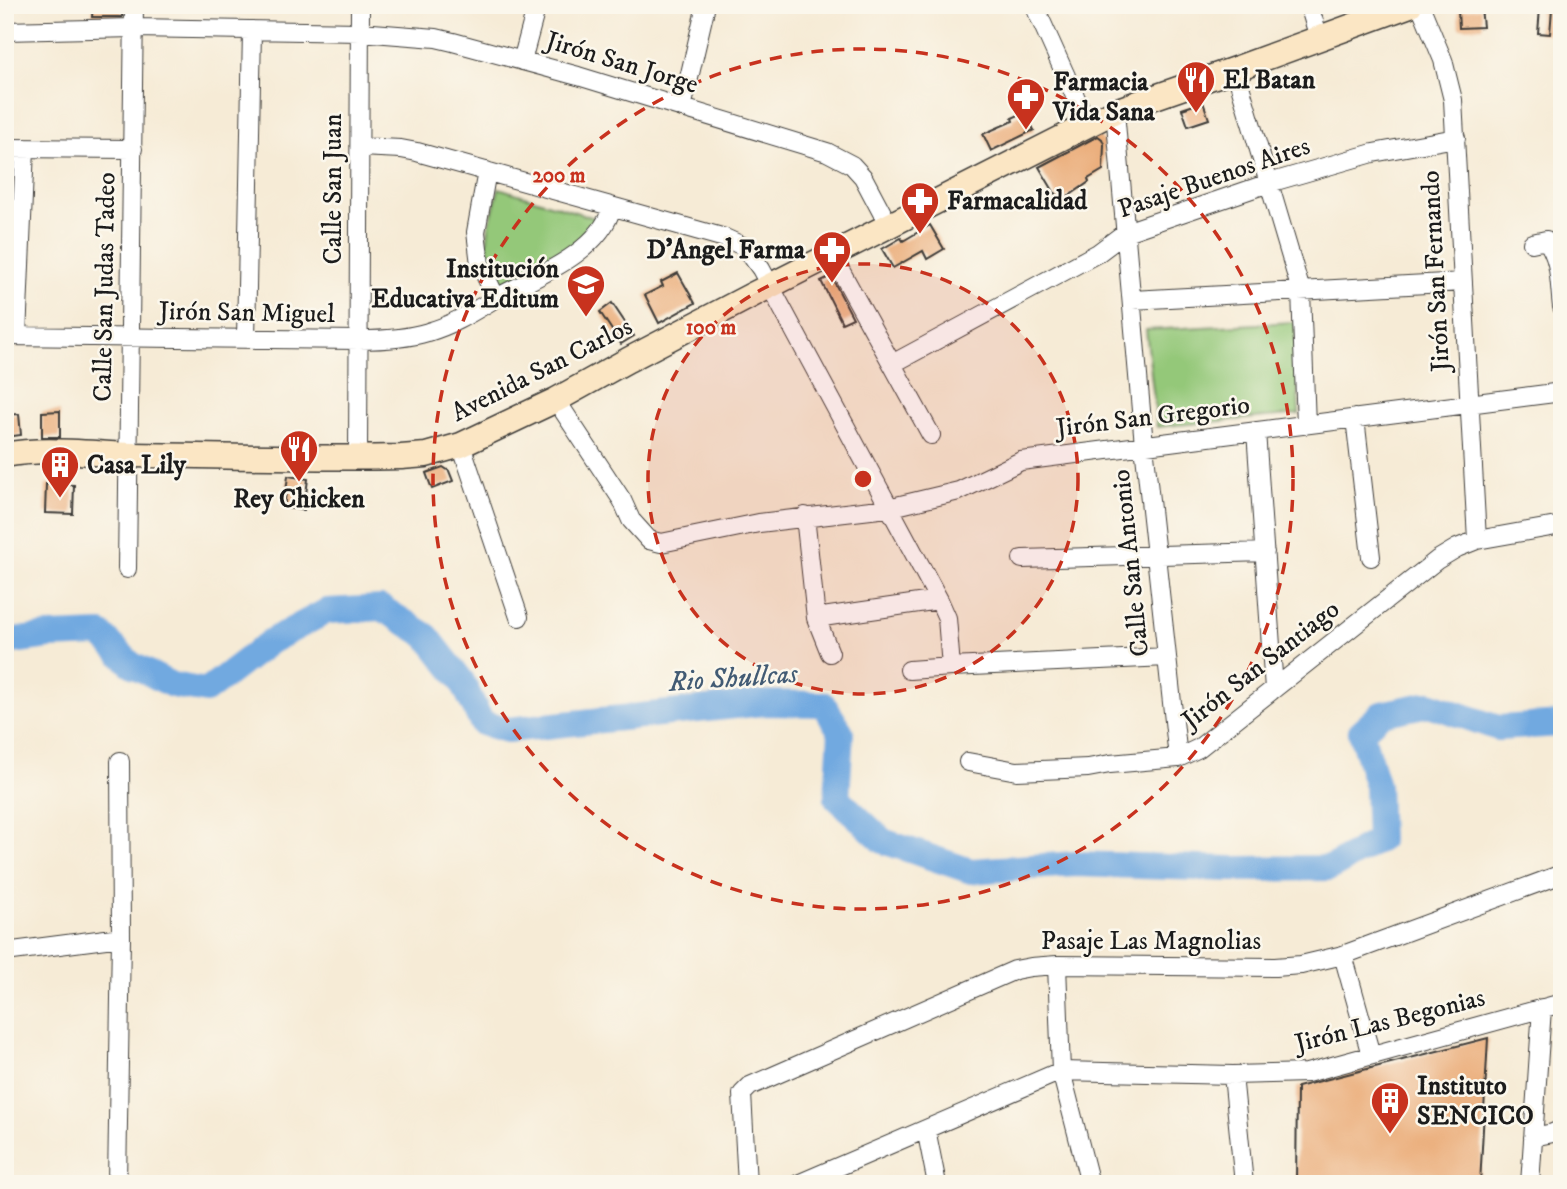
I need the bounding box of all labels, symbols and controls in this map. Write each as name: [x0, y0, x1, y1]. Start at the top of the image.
street label: Jirón San Jorge: [540, 24, 702, 102]
restaurant icon: El Batan: [1175, 59, 1217, 114]
place label: El Batan: [1223, 64, 1316, 97]
place label: Farmacia Vida Sana: [1052, 66, 1156, 129]
pharmacy icon: Farmacia Vida Sana: [1005, 76, 1047, 131]
street label: Calle San Juan: [317, 113, 350, 265]
street label: Pasaje Buenos Aires: [1114, 130, 1314, 226]
text: 200 m: [532, 163, 586, 189]
street label: Jirón San Fernando: [1414, 170, 1458, 374]
street label: Calle San Judas Tadeo: [86, 172, 124, 402]
pharmacy icon: Farmacalidad: [899, 180, 941, 235]
place label: Farmacalidad: [947, 185, 1088, 218]
pharmacy icon: D'Angel Farma: [811, 229, 853, 284]
place label: D'Angel Farma: [646, 234, 806, 267]
place label: Institución Educativa Editum: [371, 253, 559, 316]
school or university icon: Institución Educativa Editum: [565, 263, 607, 318]
street label: Jirón San Miguel: [157, 295, 336, 331]
street label: Avenida San Carlos: [446, 310, 638, 430]
text: 100 m: [686, 315, 736, 341]
street label: Jirón San Gregorio: [1052, 389, 1252, 445]
restaurant icon: Rey Chicken: [278, 428, 320, 483]
building icon: Casa Lily: [39, 444, 81, 499]
place label: Casa Lily: [87, 449, 187, 482]
centre of rings: [851, 467, 875, 491]
street label: Calle San Antonio: [1105, 468, 1157, 658]
place label: Rey Chicken: [233, 483, 365, 516]
street label: Jirón San Santiago: [1174, 593, 1347, 738]
water label: Rio Shullcas: [666, 656, 799, 700]
street label: Pasaje Las Magnolias: [1041, 925, 1261, 958]
street label: Jirón Las Begonias: [1290, 981, 1488, 1061]
place label: Instituto SENCICO: [1417, 1070, 1534, 1133]
building icon: Instituto SENCICO: [1369, 1080, 1411, 1135]

